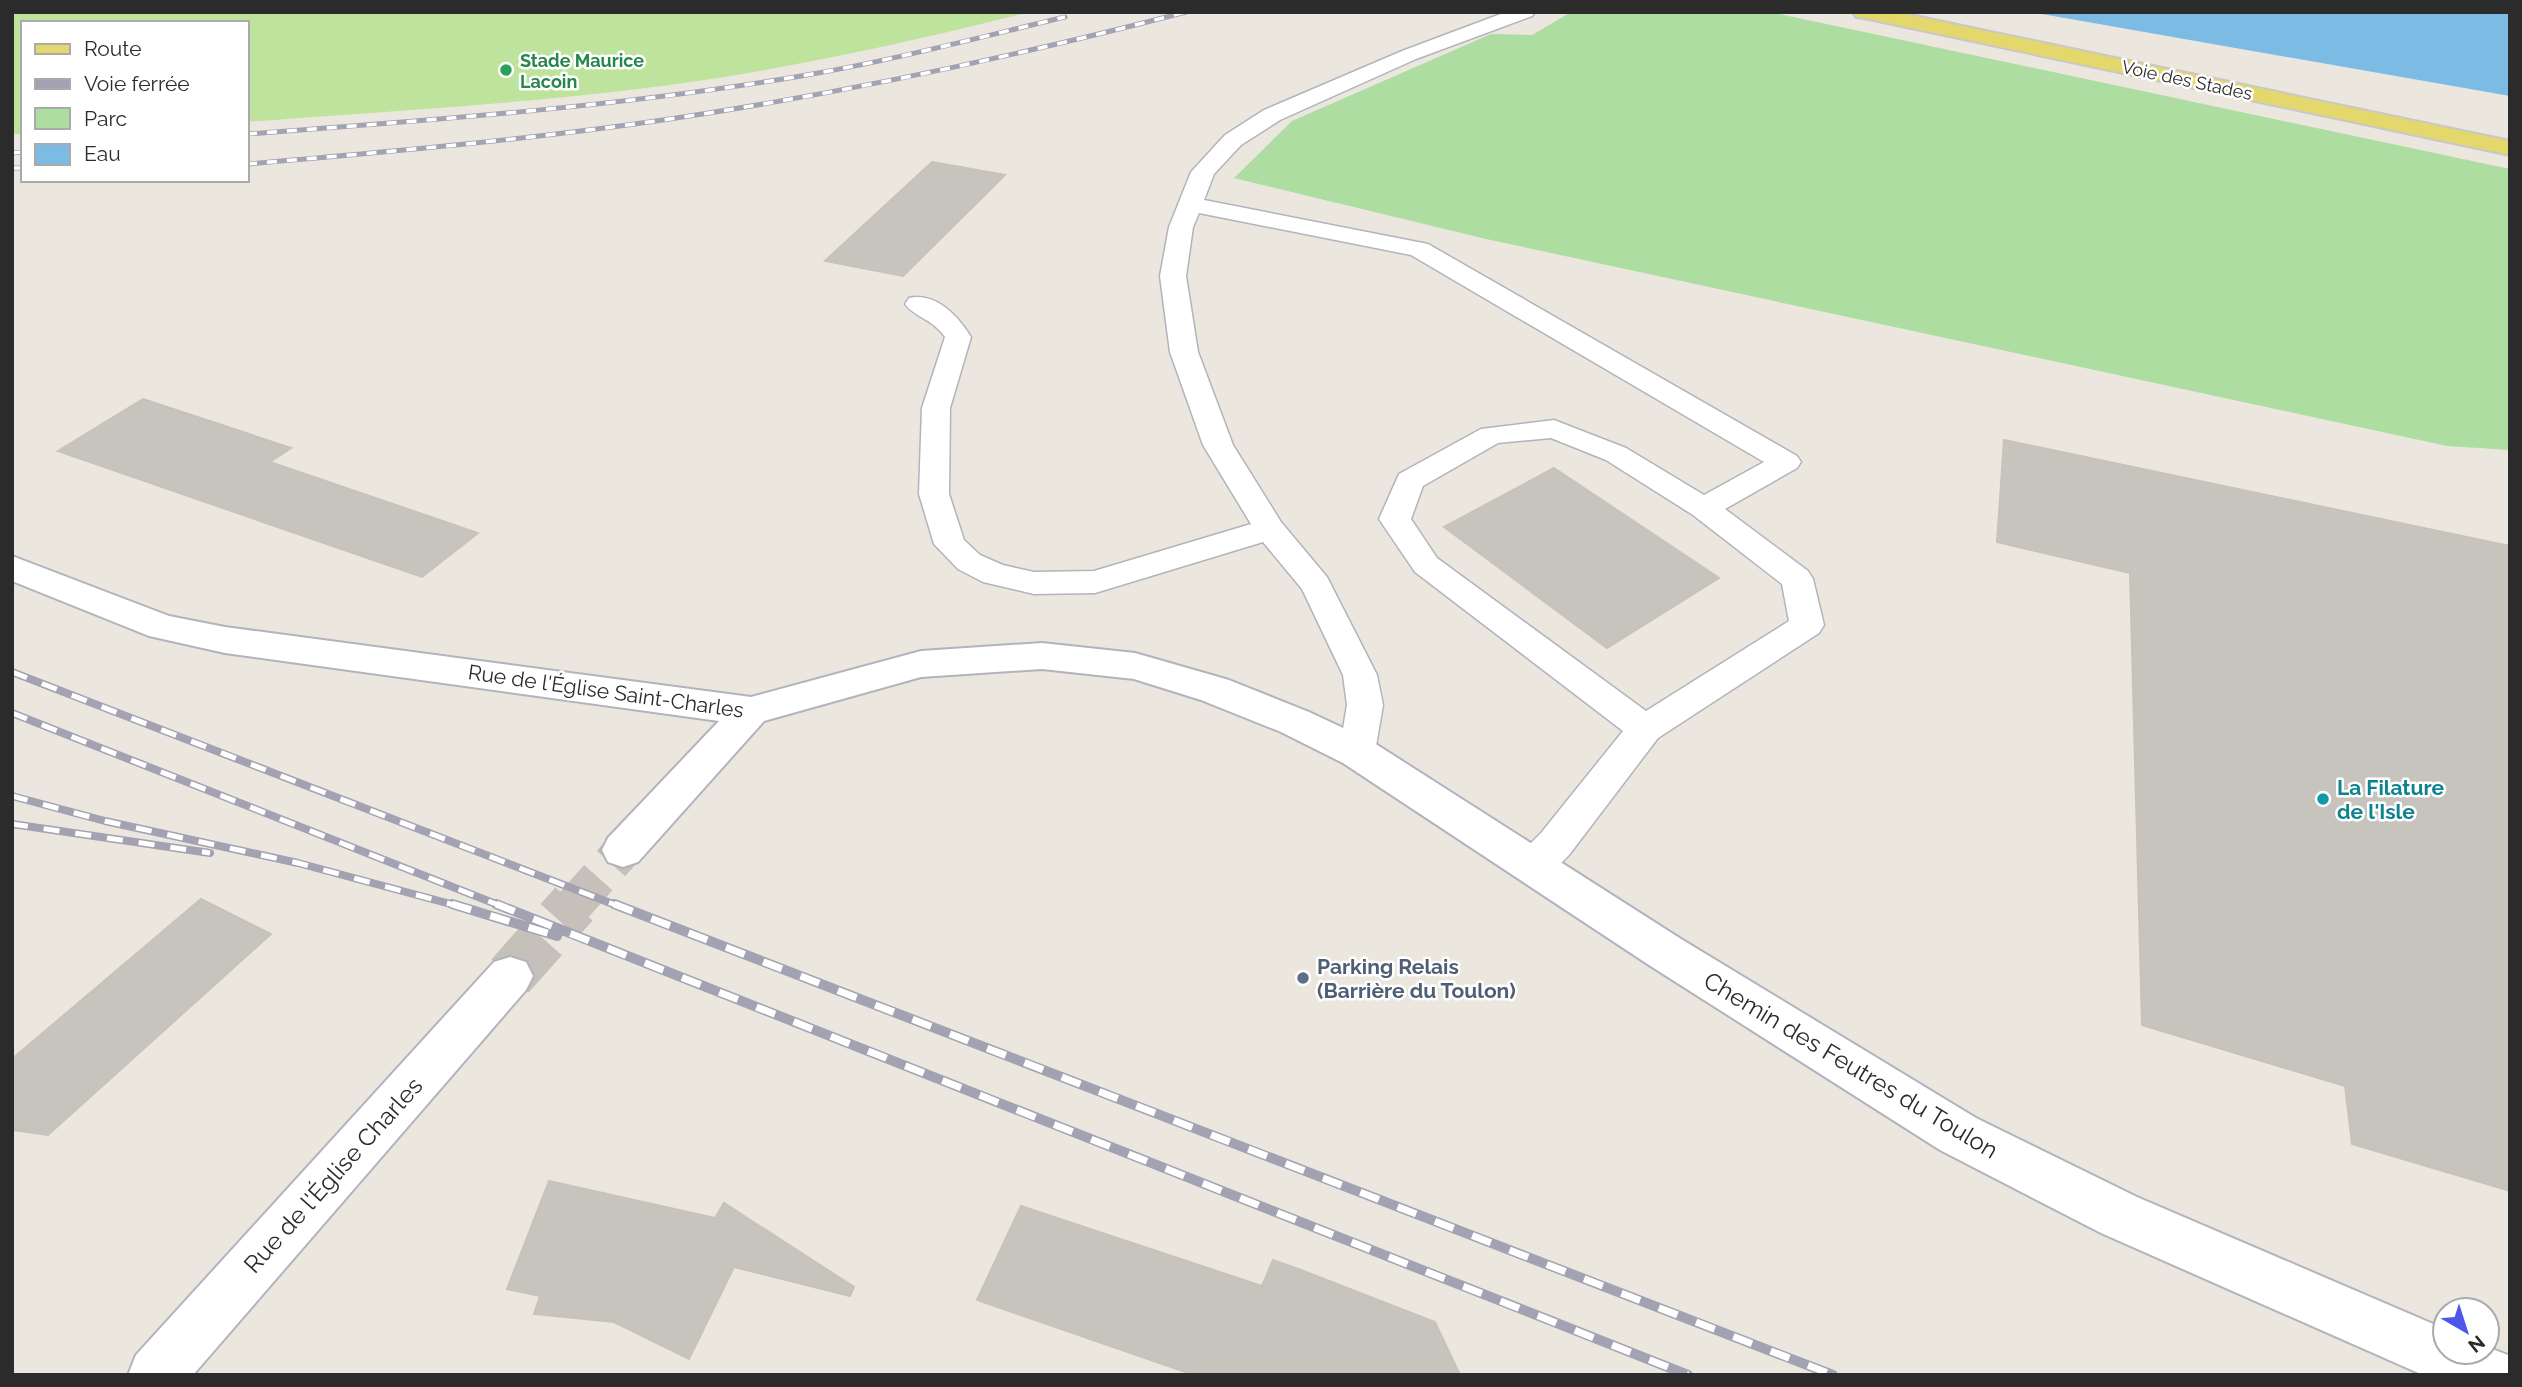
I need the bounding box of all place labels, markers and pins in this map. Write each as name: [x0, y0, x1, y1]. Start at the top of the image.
place label: Stade Maurice Lacoin: [520, 50, 644, 92]
marker: Stade Maurice Lacoin: [498, 62, 514, 78]
place label: La Filature de l'Isle: [2337, 775, 2444, 824]
marker: La Filature de l'Isle: [2315, 791, 2331, 807]
place label: Parking Relais (Barrière du Toulon): [1317, 954, 1516, 1003]
marker: Parking Relais (Barrière du Toulon): [1295, 970, 1311, 986]

